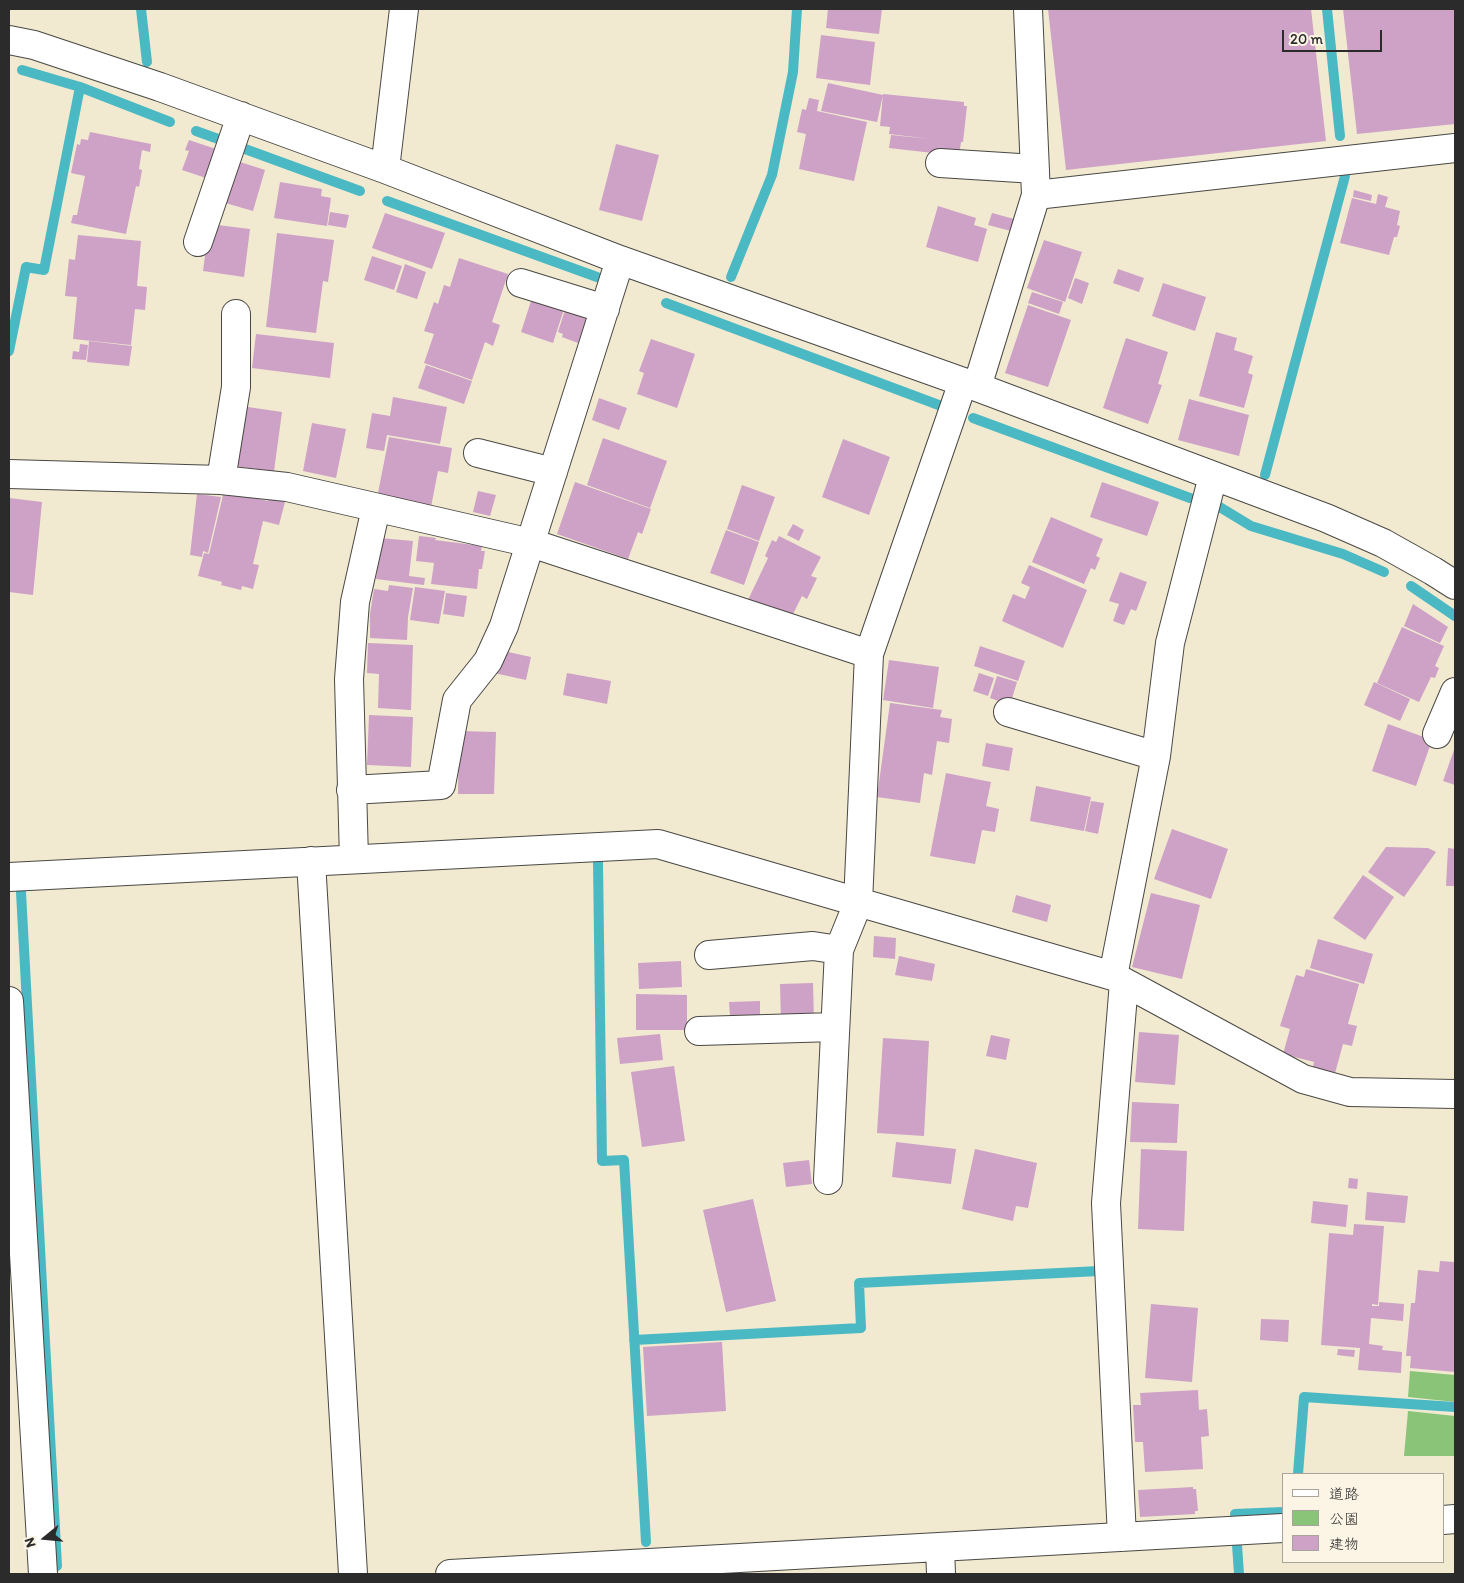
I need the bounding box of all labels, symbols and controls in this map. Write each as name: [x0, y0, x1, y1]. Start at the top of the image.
scale bar: [1284, 20, 1384, 52]
text: 20 m: [1290, 30, 1323, 48]
legend: [1282, 1473, 1444, 1563]
text: 道路: [1329, 1485, 1359, 1503]
text: 公園: [1329, 1510, 1359, 1528]
north arrow: [20, 1513, 70, 1563]
text: 建物: [1329, 1535, 1359, 1553]
text: N: [21, 1536, 40, 1550]

